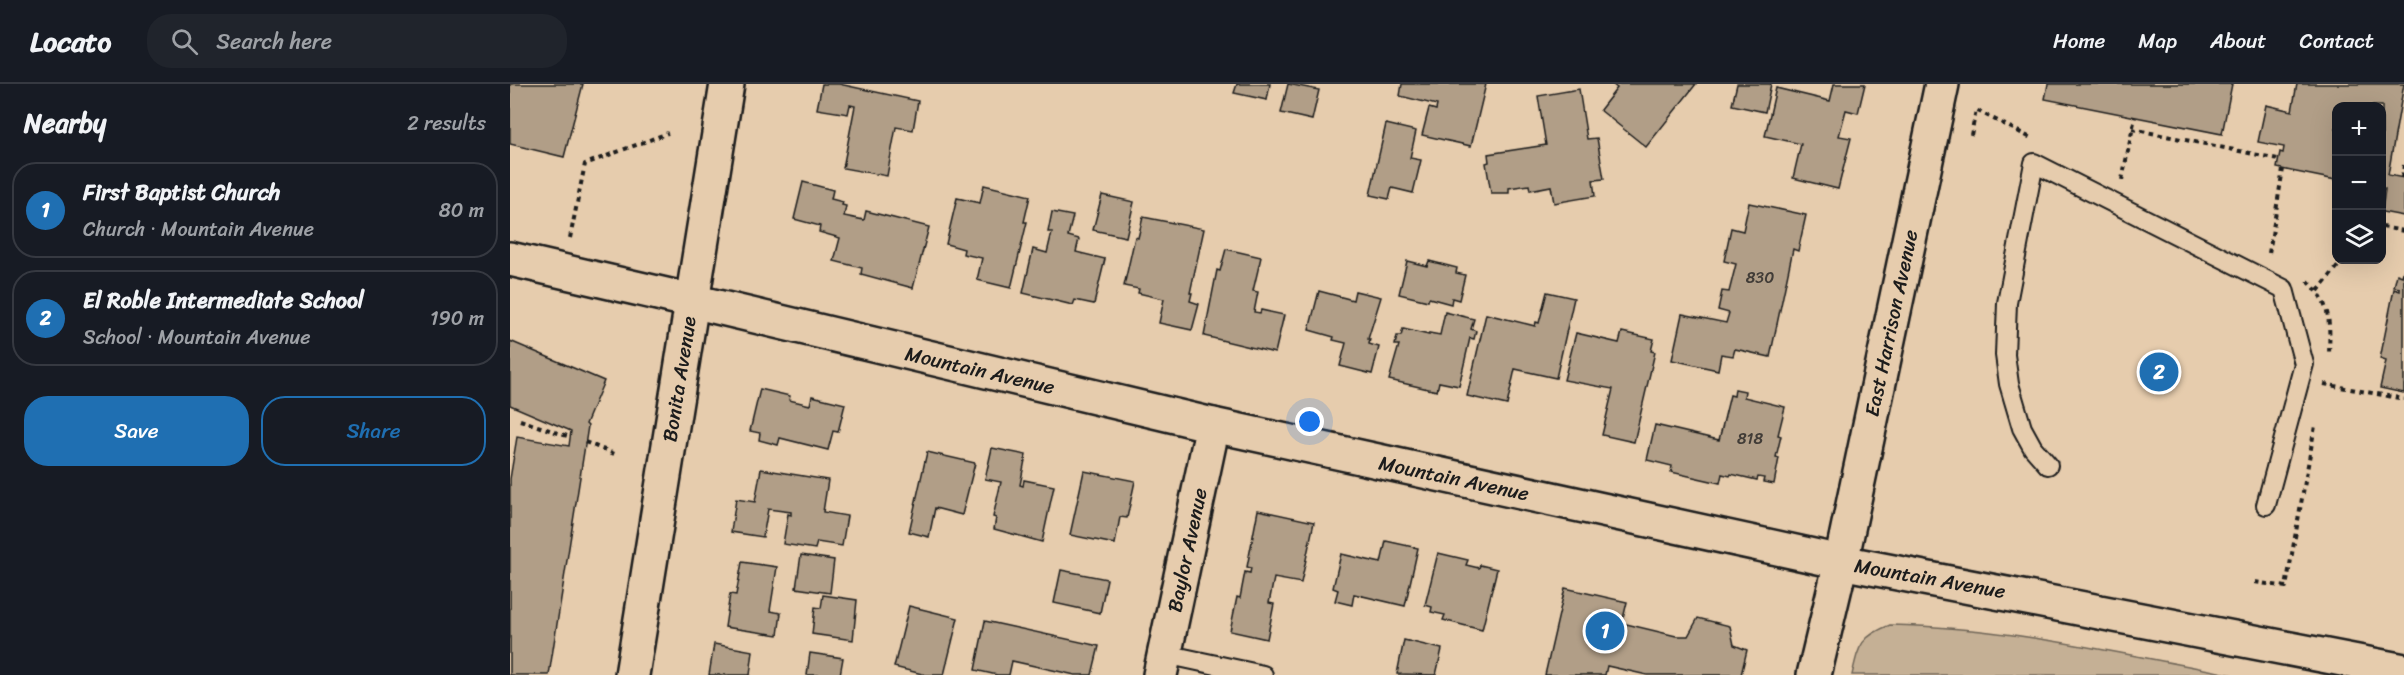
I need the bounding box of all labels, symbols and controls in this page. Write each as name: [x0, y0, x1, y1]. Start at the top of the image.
search box: [147, 14, 567, 68]
text: Locato: [30, 17, 111, 66]
text: Search here: [216, 22, 332, 61]
text: Home: [2053, 22, 2105, 60]
text: Map: [2138, 22, 2177, 60]
text: About: [2210, 22, 2267, 60]
text: Contact: [2300, 22, 2374, 60]
icon: search: [168, 25, 201, 58]
text: Nearby: [24, 100, 106, 146]
map controls: [2332, 102, 2386, 264]
button: +: [2332, 102, 2386, 156]
text: 2 results: [407, 106, 486, 141]
button: −: [2332, 156, 2386, 210]
text: First Baptist Church: [83, 173, 280, 212]
text: 1: [41, 193, 50, 228]
text: 80 m: [439, 193, 484, 228]
button: layers: [2332, 210, 2386, 264]
text: Church · Mountain Avenue: [83, 212, 314, 247]
street label: East Harrison Avenue: [1855, 226, 1928, 420]
house number: 830: [1746, 263, 1774, 292]
text: El Roble Intermediate School: [83, 281, 364, 320]
text: 2: [40, 301, 51, 336]
text: 190 m: [430, 301, 484, 336]
street label: Bonita Avenue: [652, 313, 707, 444]
text: School · Mountain Avenue: [83, 320, 311, 355]
street label: Mountain Avenue: [901, 336, 1058, 405]
pin: 2: [2140, 350, 2178, 394]
button: Save: [24, 396, 249, 466]
button: Share: [261, 396, 486, 466]
your location: [1295, 407, 1324, 436]
house number: 818: [1737, 424, 1763, 453]
street label: Mountain Avenue: [1376, 445, 1532, 511]
street label: Baylor Avenue: [1157, 485, 1218, 615]
street label: Mountain Avenue: [1852, 548, 2008, 609]
pin: 1: [1586, 608, 1624, 654]

